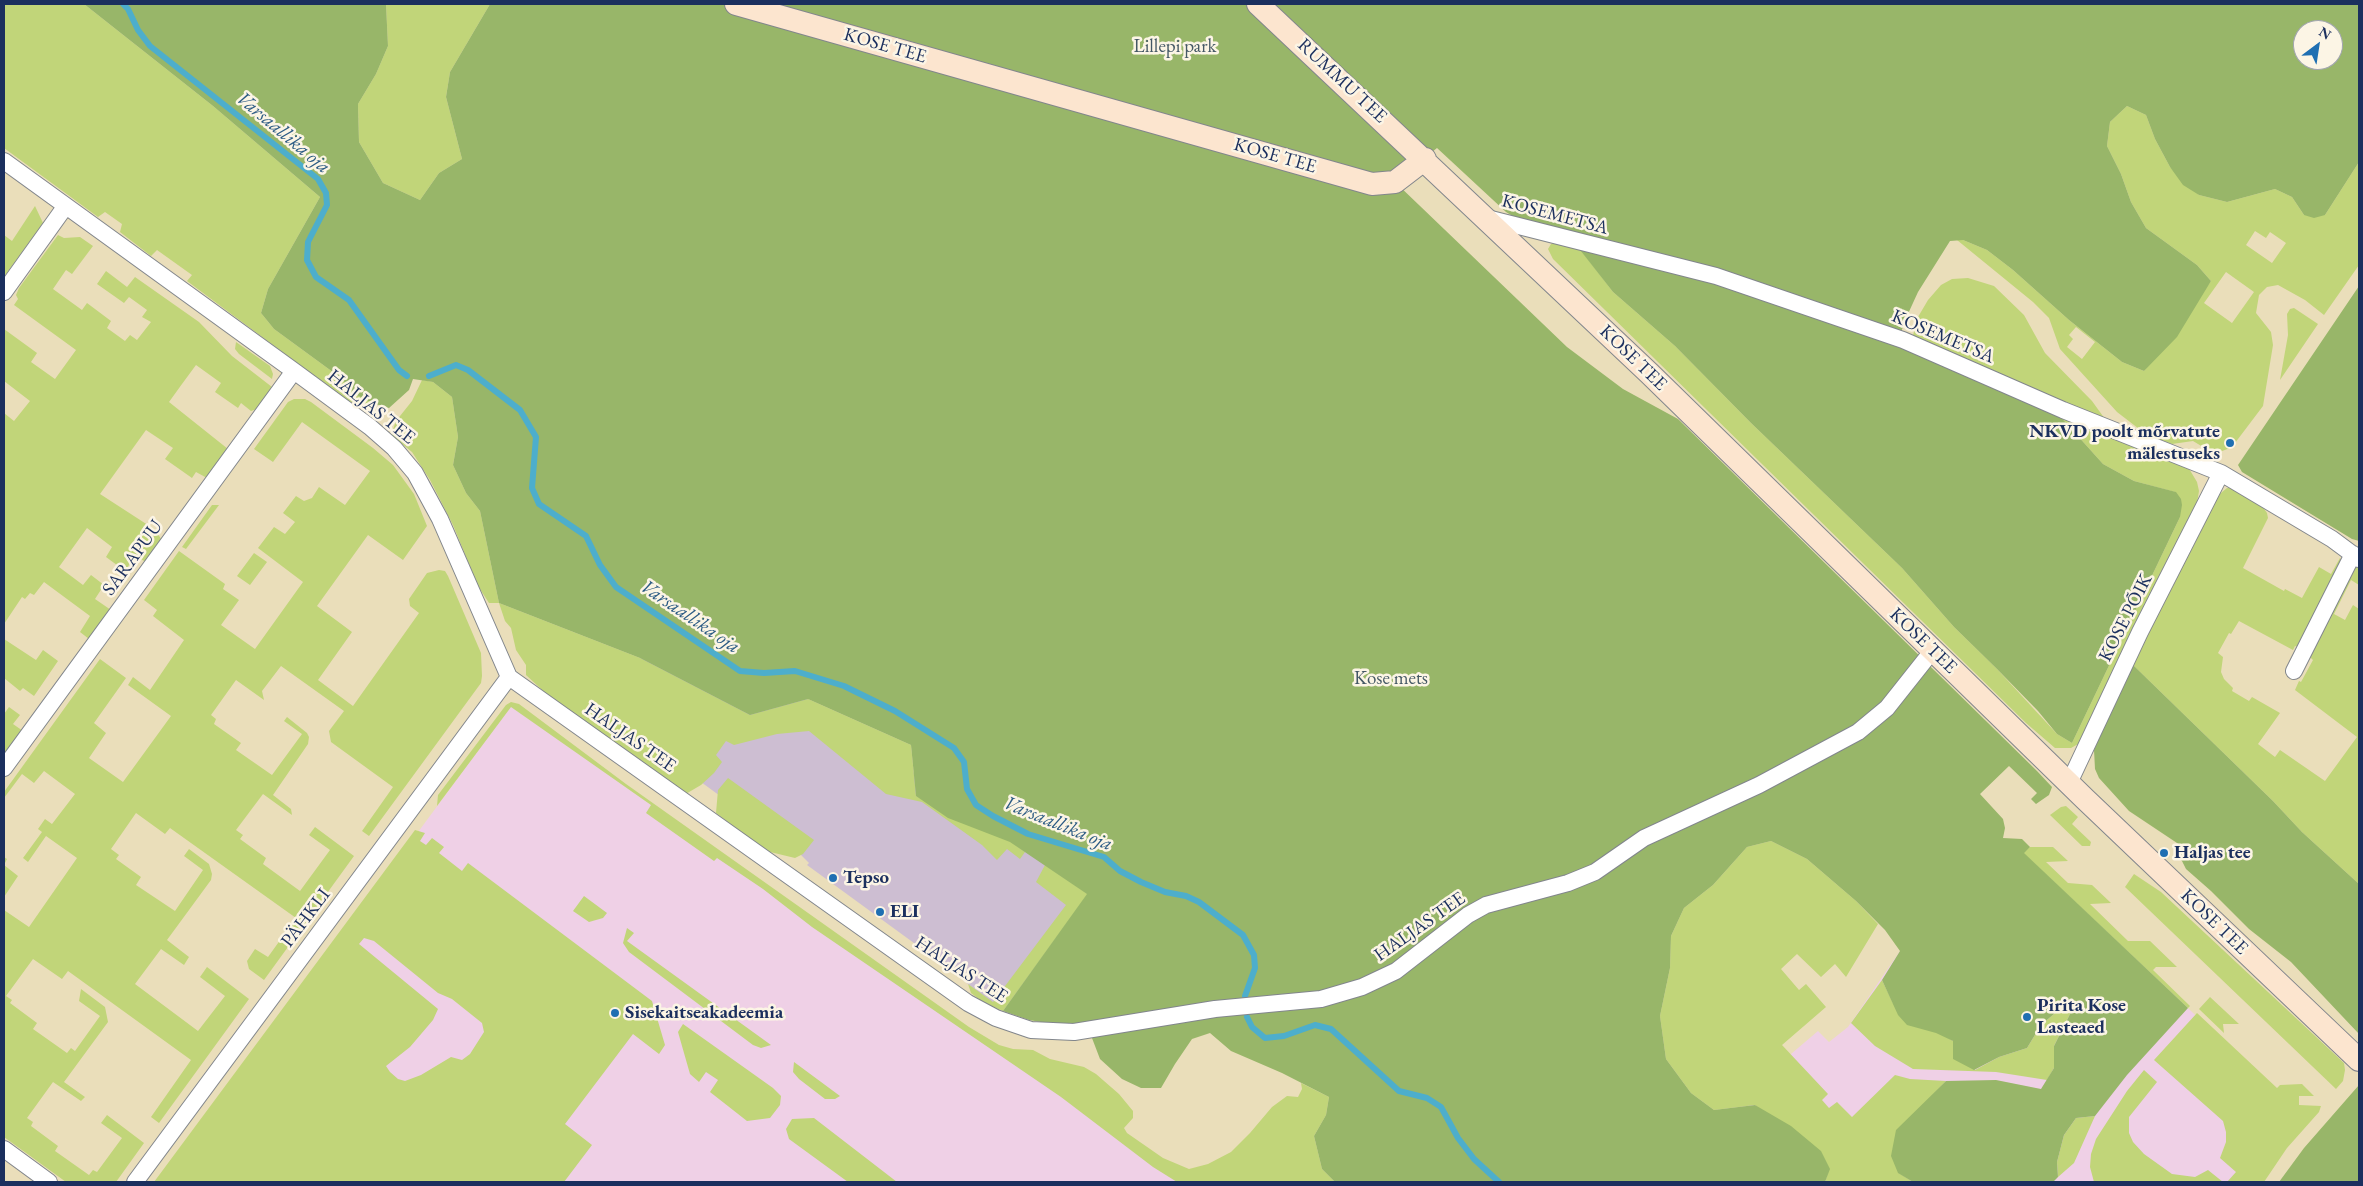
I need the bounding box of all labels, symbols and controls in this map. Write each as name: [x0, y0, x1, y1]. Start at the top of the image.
north arrow: [2293, 20, 2343, 70]
text: N: [2316, 22, 2335, 44]
street label: KOSE TEE: [841, 23, 929, 69]
street label: RUMMU TEE: [1293, 34, 1391, 128]
park label: Lillepi park: [1134, 36, 1216, 58]
water label: Varsaallika oja: [231, 87, 335, 179]
street label: KOSE TEE: [1231, 133, 1319, 179]
street label: KOSEMETSA: [1499, 190, 1611, 240]
street label: KOSEMETSA: [1888, 305, 1998, 369]
street label: KOSE TEE: [1595, 320, 1671, 396]
street label: HALJAS TEE: [323, 365, 419, 449]
place label: NKVD poolt mõrvatute mälestuseks: [2029, 421, 2220, 465]
marker: NKVD poolt mõrvatute mälestuseks: [2224, 437, 2236, 449]
street label: SARAPUU: [98, 516, 168, 600]
street label: KOSE PÕIK: [2094, 570, 2158, 666]
water label: Varsaallika oja: [636, 575, 744, 659]
street label: KOSE TEE: [1885, 603, 1961, 679]
park label: Kose mets: [1354, 668, 1428, 690]
street label: HALJAS TEE: [580, 698, 680, 778]
water label: Varsaallika oja: [1000, 791, 1116, 857]
place label: Haljas tee: [2174, 842, 2251, 864]
marker: Haljas tee: [2158, 847, 2170, 859]
place label: Tepso: [843, 867, 889, 889]
marker: Tepso: [827, 872, 839, 884]
street label: PÄHKLI: [276, 884, 336, 952]
street label: KOSE TEE: [2176, 884, 2252, 960]
street label: HALJAS TEE: [1370, 887, 1470, 967]
place label: ELI: [890, 901, 919, 923]
marker: ELI: [874, 906, 886, 918]
street label: HALJAS TEE: [910, 932, 1012, 1008]
place label: Pirita Kose Lasteaed: [2037, 995, 2126, 1039]
place label: Sisekaitseakadeemia: [625, 1002, 783, 1024]
marker: Sisekaitseakadeemia: [609, 1007, 621, 1019]
marker: Pirita Kose Lasteaed: [2021, 1011, 2033, 1023]

